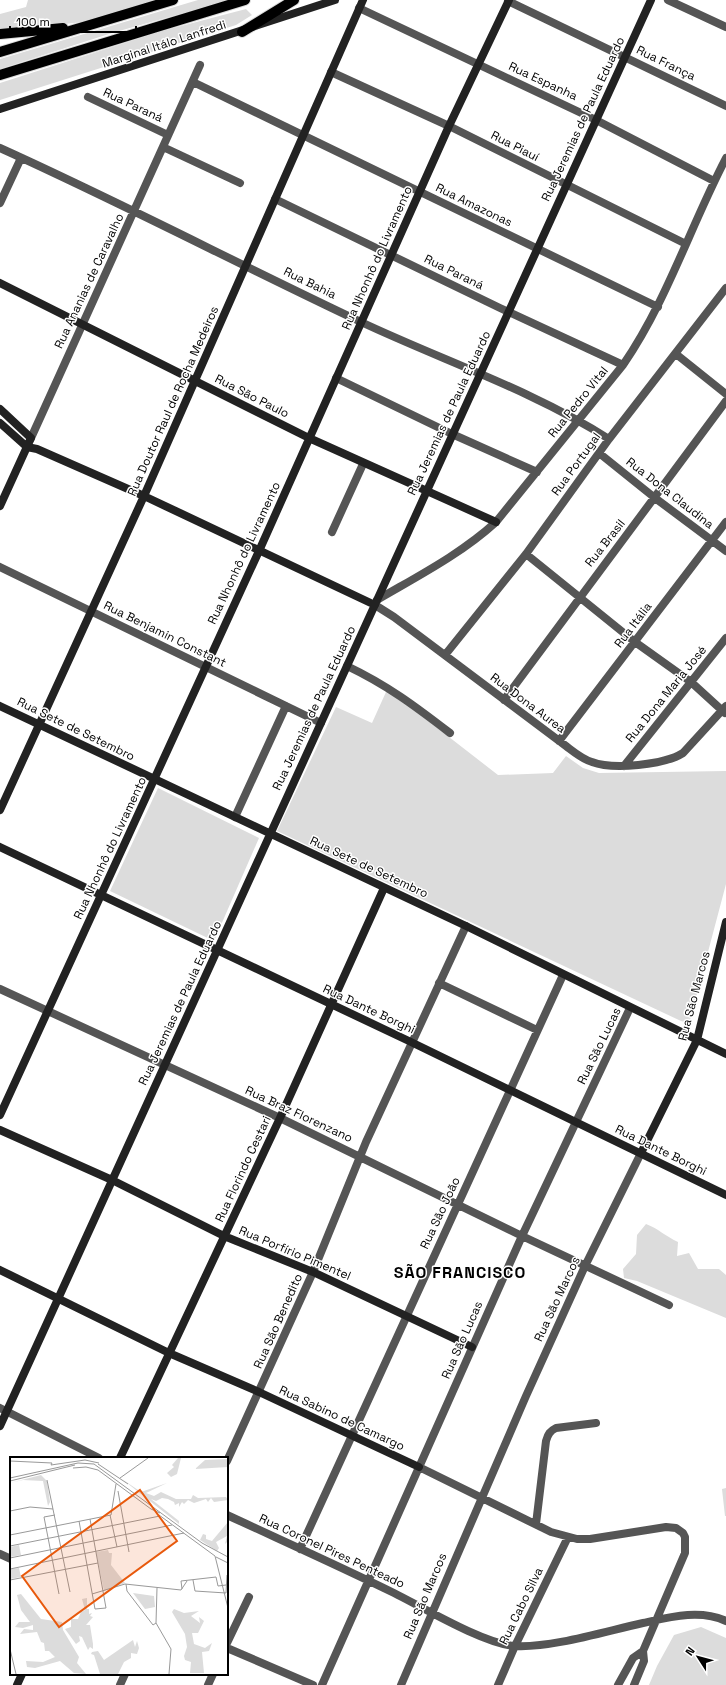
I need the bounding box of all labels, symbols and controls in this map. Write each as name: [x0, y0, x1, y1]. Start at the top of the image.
scale bar: [10, 8, 136, 34]
text: 100 m: [16, 14, 50, 30]
street label: Marginal Itálo Lanfredi: [100, 16, 228, 72]
street label: Rua Jeremias de Paula Eduardo: [538, 34, 628, 204]
street label: Rua França: [634, 42, 698, 84]
street label: Rua Espanha: [506, 58, 580, 104]
street label: Rua Paraná: [100, 84, 166, 126]
street label: Rua Piauí: [488, 127, 542, 165]
street label: Rua Amazonas: [433, 180, 515, 230]
street label: Rua Nhonhô do Livramento: [338, 184, 416, 332]
street label: Rua Ananias de Caravalho: [51, 211, 127, 351]
street label: Rua Paraná: [422, 251, 487, 293]
street label: Rua Bahia: [281, 263, 339, 303]
street label: Rua Doutor Raul de Rocha Medeiros: [124, 303, 222, 499]
street label: Rua Jeremias de Paula Eduardo: [404, 328, 494, 498]
street label: Rua Pedro Vital: [544, 363, 612, 441]
street label: Rua São Paulo: [212, 370, 292, 422]
street label: Rua Portugal: [548, 429, 604, 499]
street label: Rua Dona Claudina: [623, 454, 717, 532]
street label: Rua Nhonhô do Livramento: [204, 479, 284, 627]
street label: Rua Brasil: [581, 516, 629, 570]
street label: Rua Benjamin Constant: [101, 597, 229, 671]
street label: Rua Itália: [611, 599, 655, 651]
street label: Rua Jeremias de Paula Eduardo: [269, 623, 359, 793]
street label: Rua Dona Maria José: [622, 642, 710, 746]
street label: Rua Dona Aurea: [487, 669, 569, 737]
street label: Rua Sete de Setembro: [15, 694, 137, 764]
street label: Rua Nhonhô do Livramento: [70, 774, 150, 922]
street label: Rua Sete de Setembro: [307, 833, 431, 901]
street label: Rua Jeremias de Paula Eduardo: [135, 918, 225, 1088]
street label: Rua São Marcos: [674, 949, 714, 1043]
street label: Rua Dante Borghi: [320, 981, 418, 1037]
street label: Rua São Lucas: [573, 1005, 625, 1087]
street label: Rua Braz Florenzano: [243, 1082, 355, 1146]
street label: Rua Florindo Cestari: [211, 1113, 275, 1225]
street label: Rua Dante Borghi: [613, 1121, 710, 1179]
street label: Rua São João: [416, 1174, 464, 1252]
street label: Rua Porfírio Pimentel: [237, 1222, 353, 1284]
street label: Rua São Marcos: [530, 1254, 584, 1344]
district label: SÃO FRANCISCO: [394, 1262, 526, 1283]
street label: Rua São Benedito: [250, 1271, 306, 1371]
street label: Rua São Lucas: [438, 1299, 486, 1381]
street label: Rua Sabino de Camargo: [277, 1382, 407, 1454]
inset map: [10, 1457, 228, 1675]
street label: Rua Coronel Pires Penteado: [257, 1510, 407, 1592]
street label: Rua São Marcos: [400, 1551, 450, 1641]
street label: Rua Cabo Silva: [495, 1565, 547, 1647]
north arrow: [678, 1637, 718, 1677]
text: N: [682, 1644, 698, 1658]

